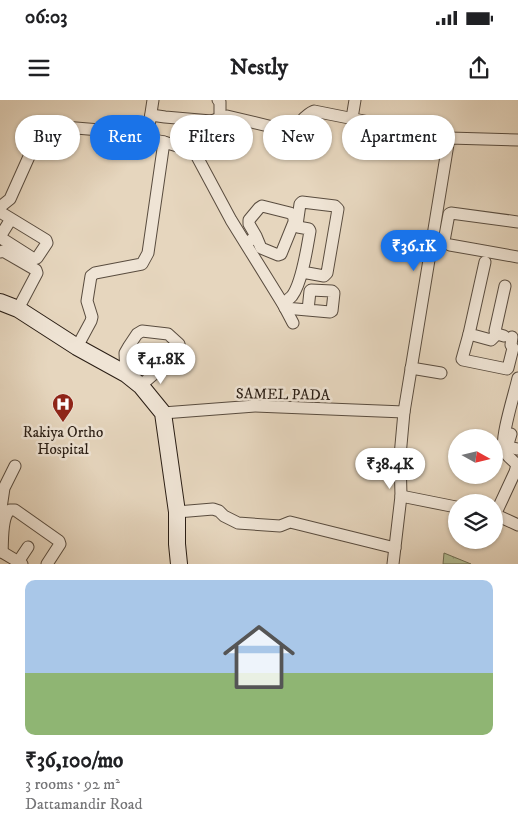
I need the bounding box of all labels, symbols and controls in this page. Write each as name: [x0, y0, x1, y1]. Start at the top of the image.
text: 06:03: [25, 6, 67, 29]
icon: menu: [25, 54, 53, 82]
text: Nestly: [230, 54, 288, 81]
icon: share: [465, 54, 493, 82]
chip: Buy: [15, 115, 80, 160]
chip: Rent: [90, 115, 160, 160]
chip: Filters: [170, 115, 253, 160]
chip: New: [263, 115, 332, 160]
chip: Apartment: [342, 115, 455, 160]
pin: ₹36.1K: [373, 230, 455, 272]
text: ₹36.1K: [392, 236, 436, 256]
pin: ₹41.8K: [120, 342, 202, 385]
text: ₹41.8K: [137, 349, 185, 369]
street label: SAMEL PADA: [236, 384, 331, 405]
hospital icon: Rakiya Ortho Hospital: [51, 392, 75, 423]
place label: Rakiya Ortho Hospital: [23, 423, 103, 459]
north arrow: [448, 429, 502, 484]
map controls: [448, 429, 503, 549]
pin: ₹38.4K: [349, 448, 431, 490]
text: ₹38.4K: [366, 454, 414, 474]
button: layers: [448, 494, 503, 549]
icon: home: [214, 612, 304, 702]
text: ₹36,100/mo: [25, 748, 123, 774]
text: 3 rooms · 92 m²: [25, 774, 120, 794]
text: Dattamandir Road: [25, 794, 143, 814]

